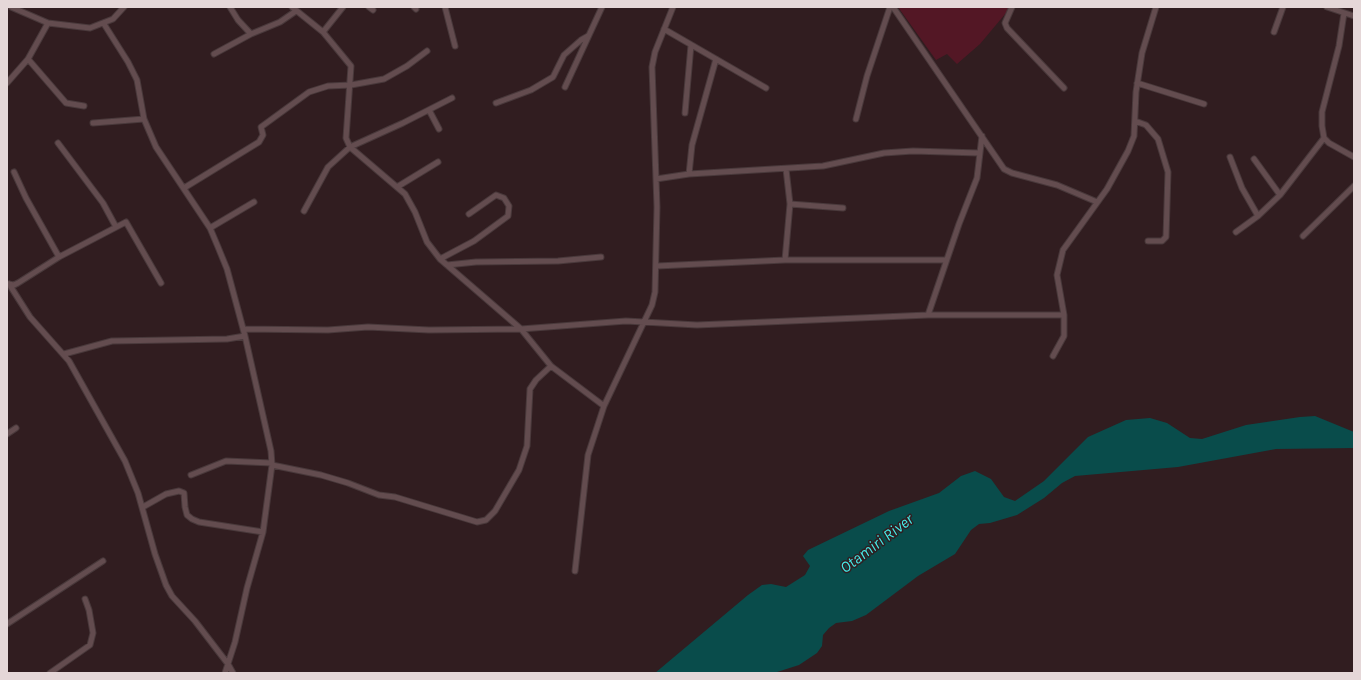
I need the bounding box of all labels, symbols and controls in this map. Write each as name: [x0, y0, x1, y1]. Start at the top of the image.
water label: Otamiri River: [836, 510, 918, 578]

